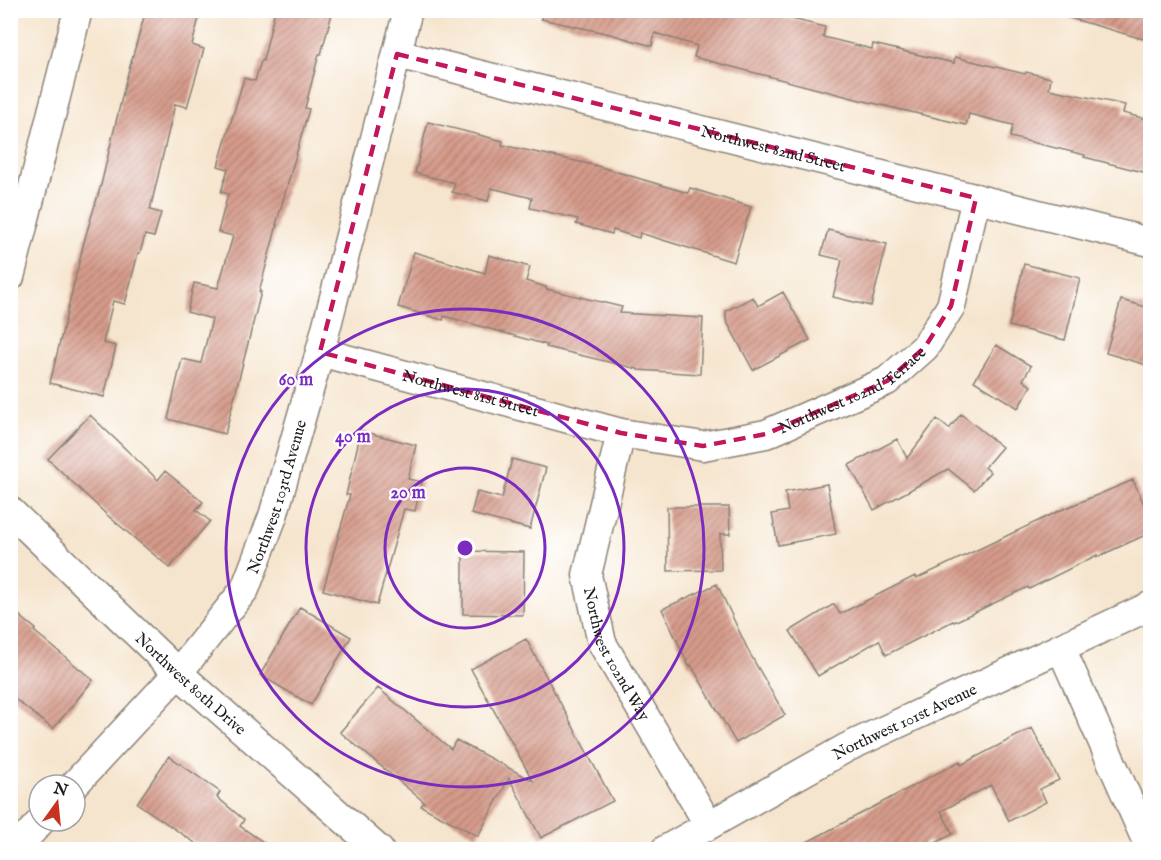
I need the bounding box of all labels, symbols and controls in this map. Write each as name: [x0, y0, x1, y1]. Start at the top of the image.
street label: Northwest 82nd Street: [699, 122, 848, 178]
street label: Northwest 102nd Terrace: [776, 343, 931, 439]
street label: Northwest 81st Street: [400, 367, 541, 423]
text: 60 m: [279, 369, 313, 392]
street label: Northwest 103rd Avenue: [244, 418, 312, 577]
text: 40 m: [335, 426, 371, 449]
text: 20 m: [390, 482, 426, 505]
centre of rings: [455, 538, 475, 558]
street label: Northwest 102nd Way: [578, 586, 653, 725]
street label: Northwest 80th Drive: [130, 629, 249, 740]
street label: Northwest 101st Avenue: [830, 680, 981, 766]
north arrow: [27, 773, 87, 833]
text: N: [50, 779, 70, 802]

